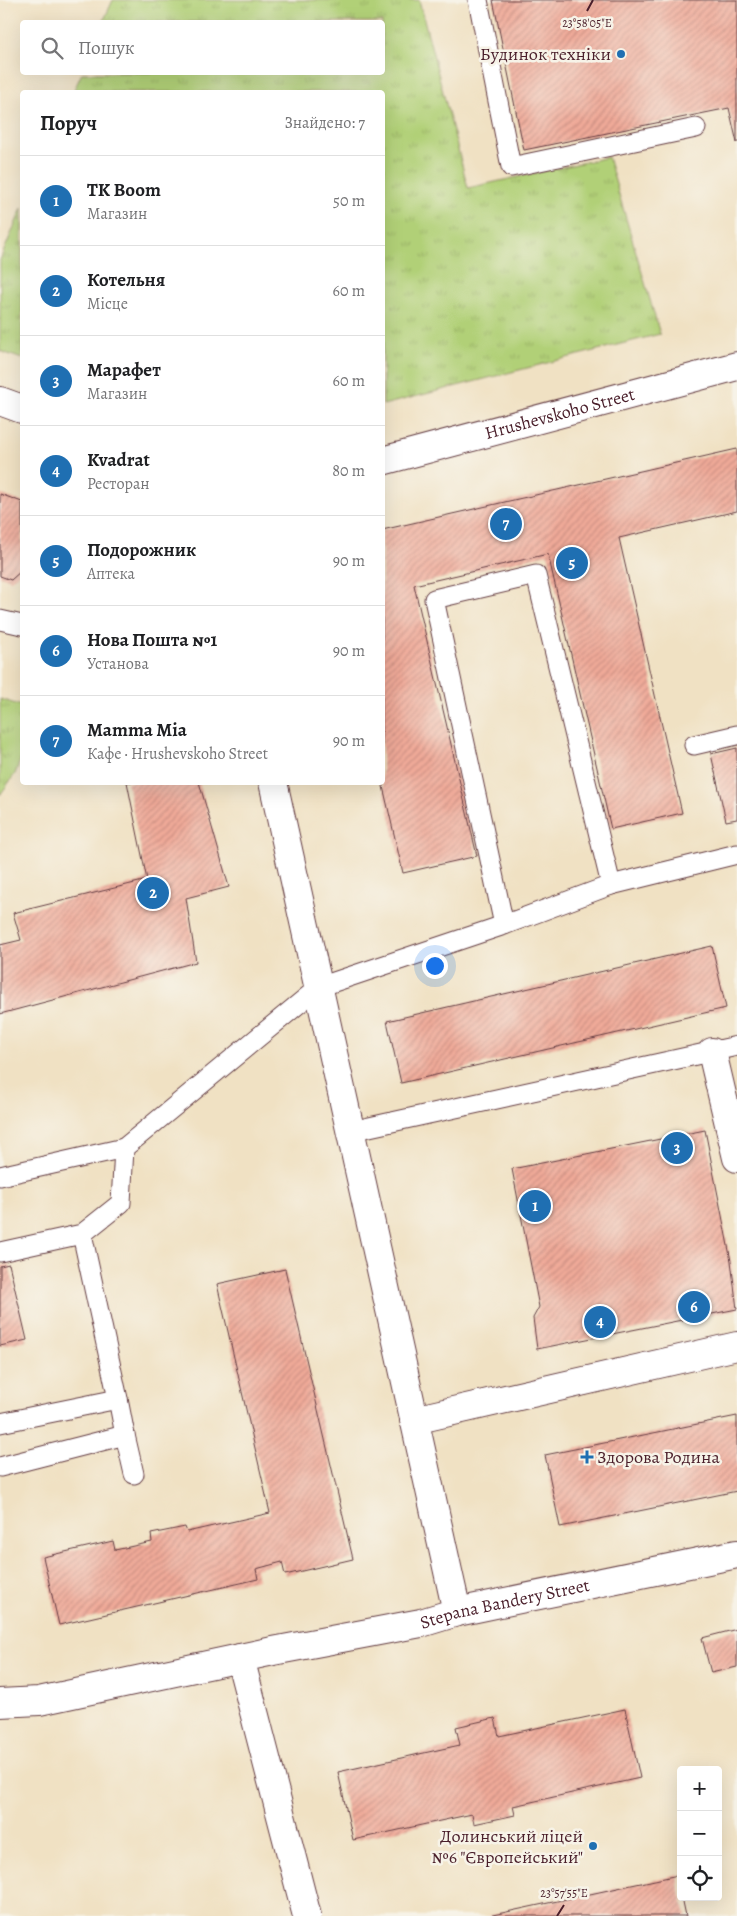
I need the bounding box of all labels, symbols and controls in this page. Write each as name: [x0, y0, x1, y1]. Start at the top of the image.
text: 23°58'05"E: [562, 15, 612, 31]
search box: [20, 20, 385, 75]
icon: search: [38, 34, 66, 62]
text: Пошук: [78, 35, 135, 61]
place label: Будинок техніки: [480, 42, 611, 66]
marker: Будинок техніки: [615, 48, 627, 60]
text: Поруч: [40, 109, 97, 137]
text: Знайдено: 7: [284, 112, 365, 134]
text: TK Boom: [87, 177, 161, 203]
text: 1: [53, 190, 59, 212]
text: 50 m: [333, 190, 365, 212]
text: Магазин: [87, 203, 147, 225]
text: Котельня: [87, 267, 165, 293]
text: 2: [52, 280, 60, 302]
text: 60 m: [333, 280, 365, 302]
text: Місце: [87, 293, 128, 315]
text: Марафет: [87, 357, 161, 383]
text: 3: [53, 370, 59, 392]
text: 60 m: [333, 370, 365, 392]
street label: Hrushevskoho Street: [482, 382, 637, 445]
text: Магазин: [87, 383, 147, 405]
text: Kvadrat: [87, 447, 150, 473]
text: 4: [52, 460, 60, 482]
text: 80 m: [332, 460, 365, 482]
text: Ресторан: [87, 473, 150, 495]
pin: 7: [490, 505, 522, 543]
text: Подорожник: [87, 537, 196, 563]
pin: 5: [556, 544, 588, 582]
text: 5: [53, 550, 59, 572]
text: 90 m: [333, 550, 365, 572]
text: Аптека: [87, 563, 135, 585]
text: Нова Пошта №1: [87, 627, 217, 653]
text: 6: [52, 640, 60, 662]
text: 90 m: [333, 640, 365, 662]
text: Установа: [87, 653, 149, 675]
text: Mamma Mia: [87, 717, 187, 743]
text: 7: [53, 730, 59, 752]
text: 90 m: [333, 730, 365, 752]
text: Кафе · Hrushevskoho Street: [87, 743, 268, 765]
pin: 2: [137, 874, 169, 912]
your location: [422, 953, 448, 979]
pin: 3: [661, 1129, 693, 1167]
pin: 1: [519, 1187, 551, 1225]
pin: 6: [678, 1288, 710, 1326]
pin: 4: [584, 1303, 616, 1341]
place label: Здорова Родина: [597, 1445, 721, 1469]
marker: Здорова Родина: [581, 1451, 593, 1463]
street label: Stepana Bandery Street: [417, 1573, 592, 1635]
map controls: [677, 1766, 722, 1901]
button: +: [677, 1766, 722, 1811]
button: −: [677, 1811, 722, 1856]
place label: Долинський ліцей №6 "Європейський": [432, 1824, 583, 1869]
marker: Долинський ліцей №6 "Європейський": [587, 1840, 599, 1852]
button: locate: [677, 1856, 722, 1901]
text: 23°57'55"E: [540, 1885, 588, 1901]

